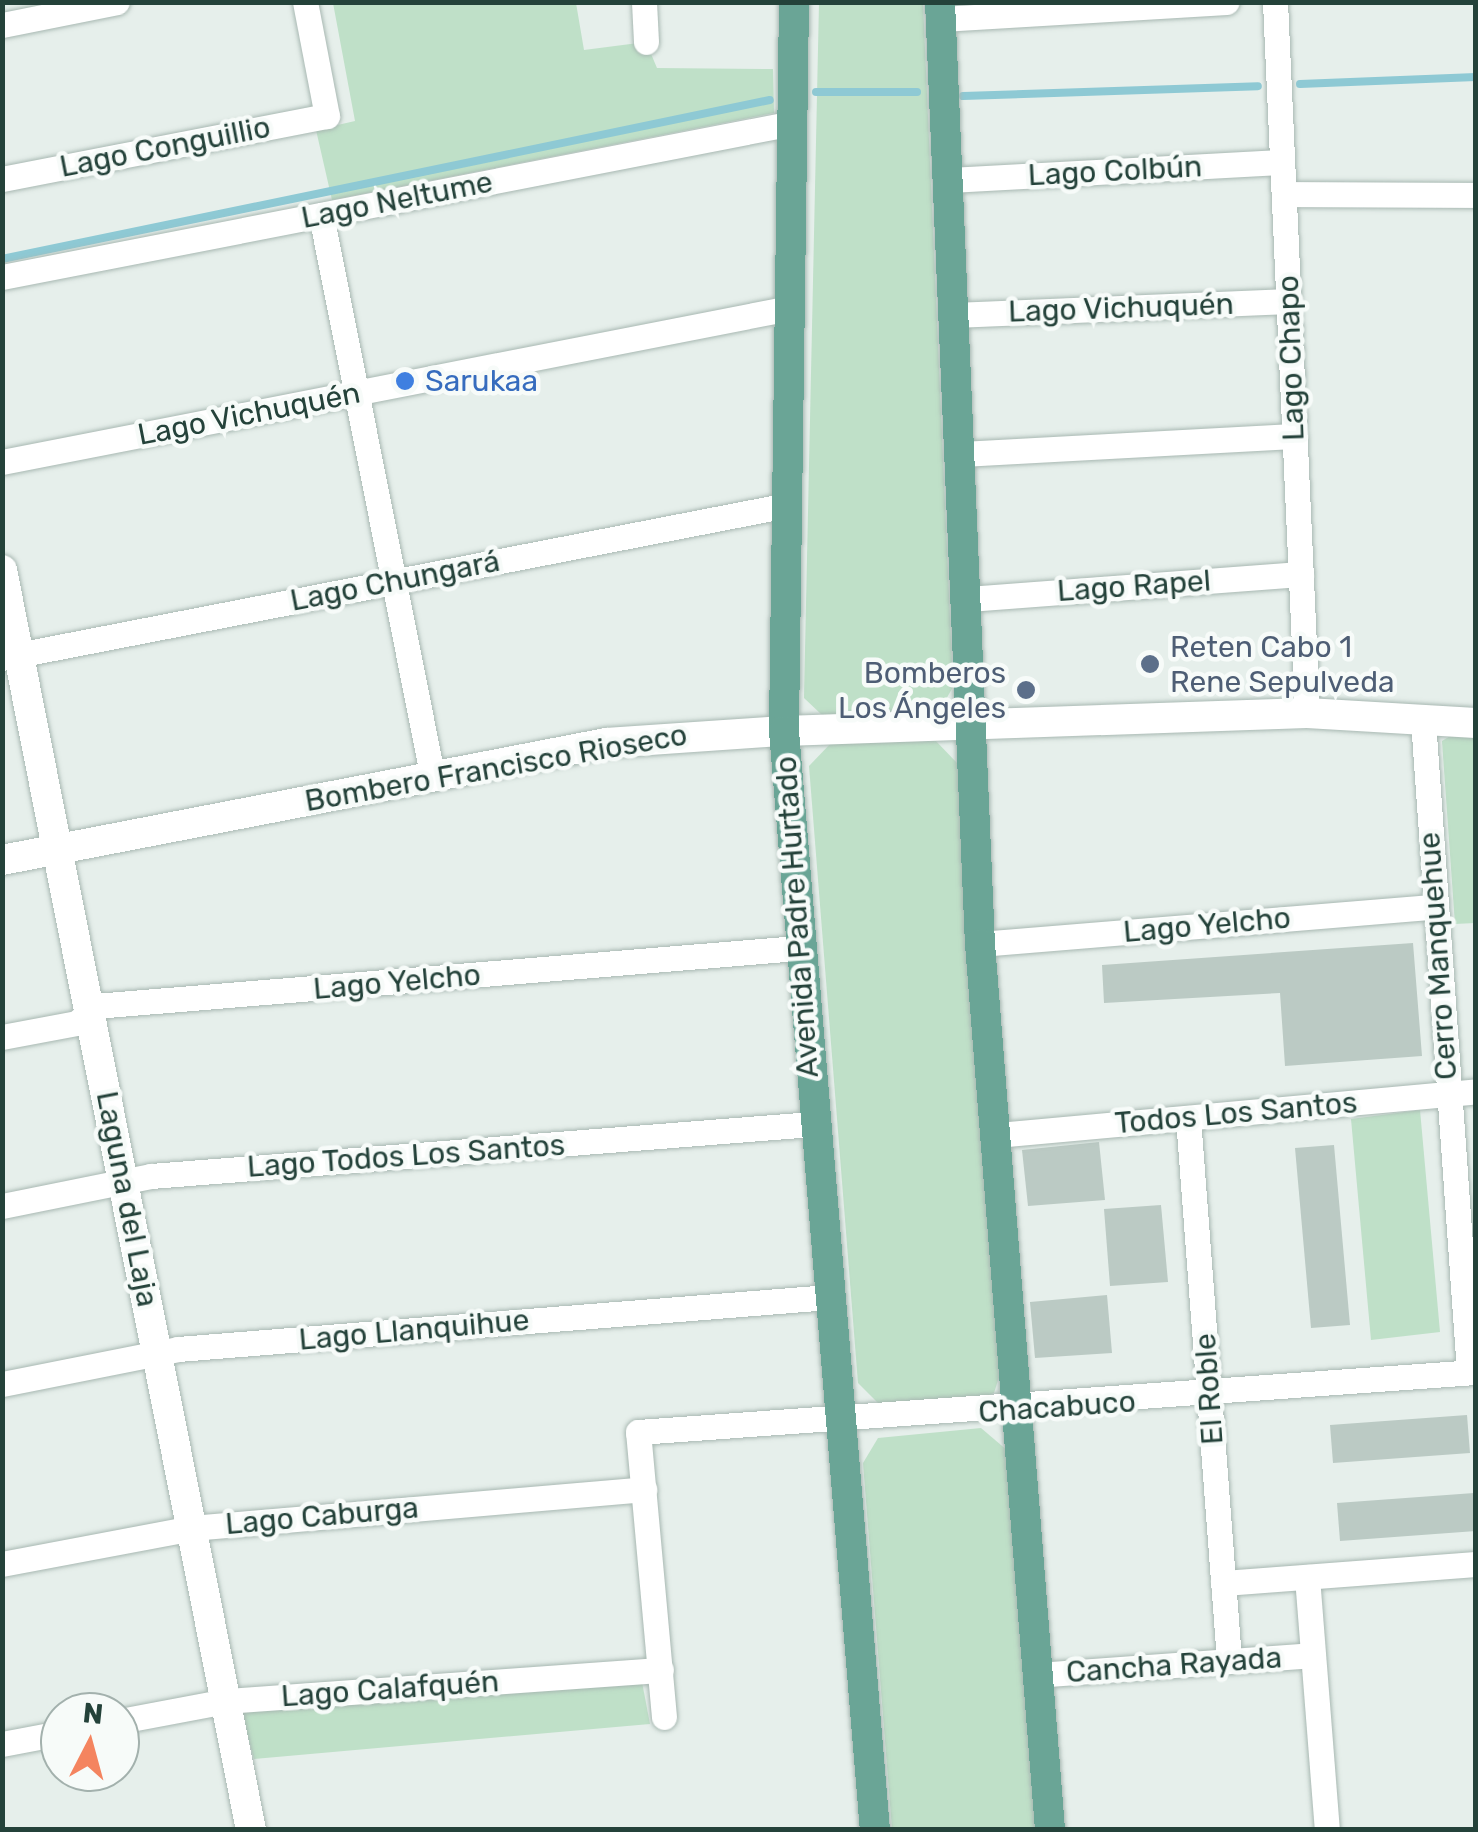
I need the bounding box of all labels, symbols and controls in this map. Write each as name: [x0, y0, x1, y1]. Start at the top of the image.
street label: Lago Conguillio: [57, 109, 273, 185]
street label: Lago Colbún: [1027, 148, 1203, 194]
street label: Lago Neltume: [298, 164, 496, 236]
street label: Lago Chapo: [1270, 275, 1312, 441]
street label: Lago Vichuquén: [1007, 286, 1235, 330]
place label: Sarukaa: [425, 363, 538, 399]
marker: Sarukaa: [394, 370, 416, 392]
street label: Lago Vichuquén: [134, 375, 364, 453]
street label: Lago Chungará: [287, 543, 503, 619]
street label: Lago Rapel: [1056, 563, 1212, 609]
place label: Reten Cabo 1 Rene Sepulveda: [1170, 629, 1395, 700]
marker: Reten Cabo 1 Rene Sepulveda: [1139, 653, 1161, 675]
place label: Bomberos Los Ángeles: [837, 655, 1006, 726]
marker: Bomberos Los Ángeles: [1015, 679, 1037, 701]
street label: Bombero Francisco Rioseco: [302, 717, 690, 819]
street label: Avenida Padre Hurtado: [768, 755, 826, 1079]
street label: Cerro Manquehue: [1411, 831, 1465, 1081]
street label: Lago Yelcho: [1121, 900, 1293, 950]
street label: Lago Yelcho: [311, 957, 483, 1007]
street label: Todos Los Santos: [1113, 1084, 1359, 1142]
street label: Laguna del Laja: [88, 1088, 166, 1310]
street label: Lago Todos Los Santos: [246, 1127, 566, 1185]
street label: Lago Llanquihue: [297, 1302, 531, 1358]
street label: El Roble: [1187, 1332, 1231, 1446]
street label: Chacabuco: [977, 1384, 1137, 1430]
street label: Lago Caburga: [224, 1490, 420, 1542]
street label: Cancha Rayada: [1065, 1640, 1283, 1690]
street label: Lago Calafquén: [280, 1663, 500, 1715]
north arrow: [40, 1692, 140, 1792]
text: N: [81, 1696, 105, 1731]

